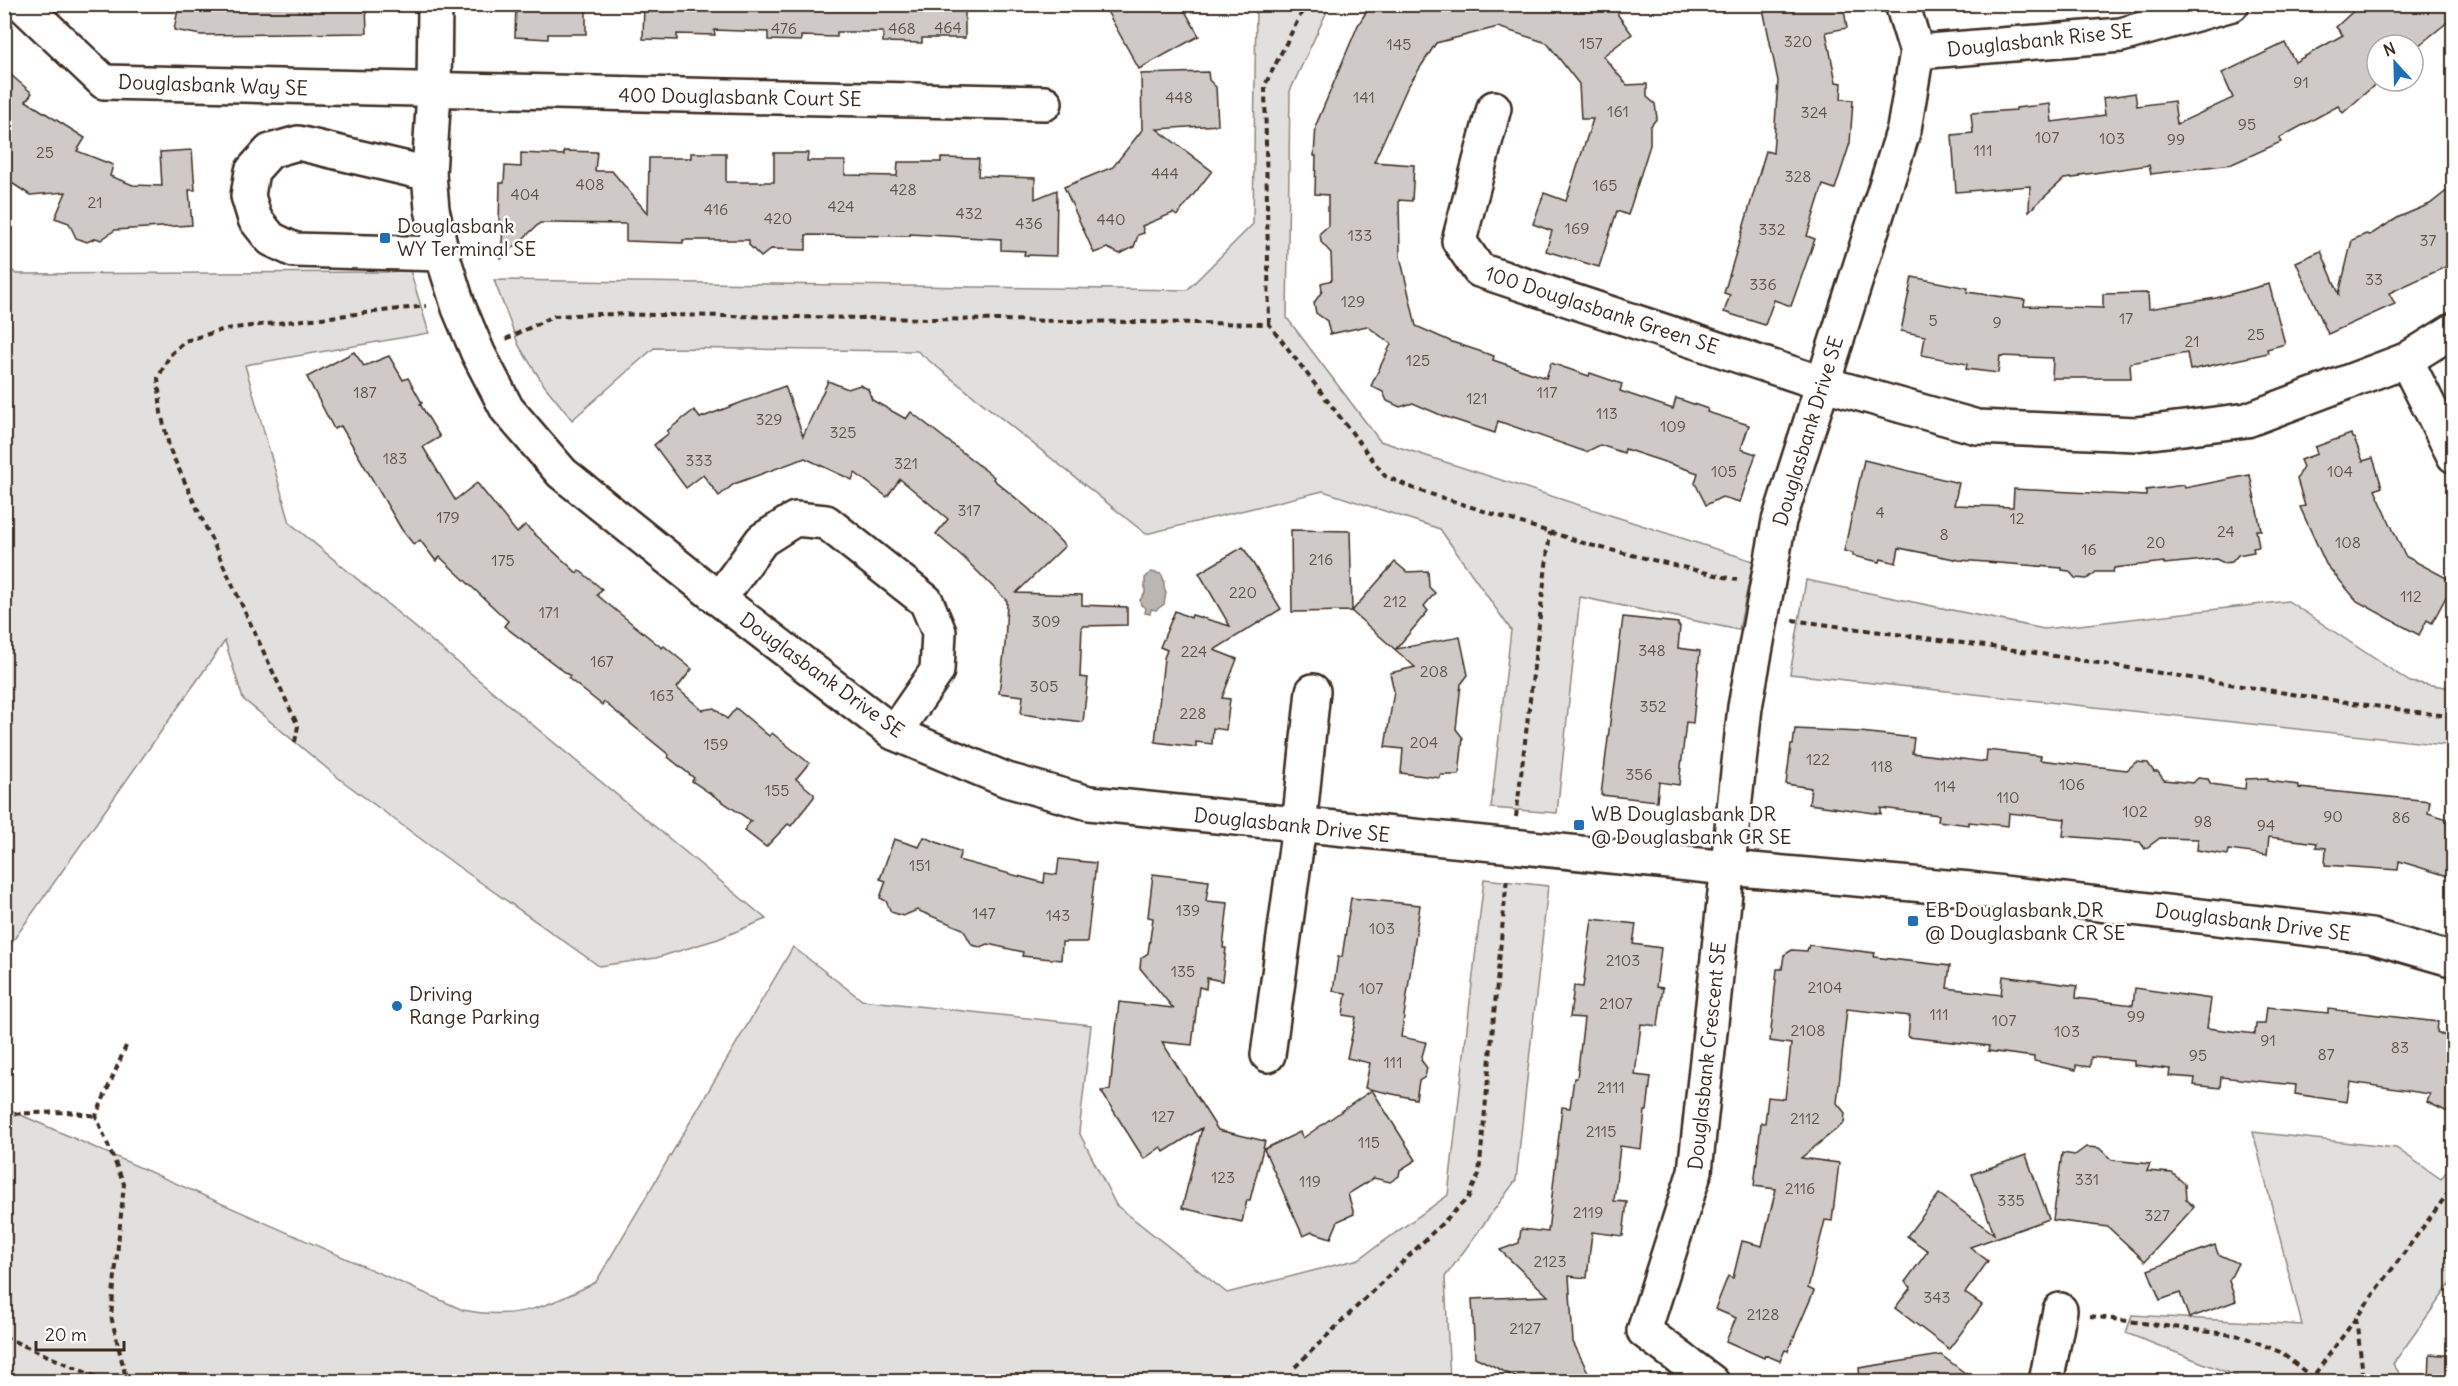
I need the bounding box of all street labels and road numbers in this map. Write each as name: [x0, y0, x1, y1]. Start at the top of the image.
street label: Douglasbank Rise SE: [1946, 17, 2134, 62]
street label: Douglasbank Way SE: [118, 69, 308, 100]
street label: 400 Douglasbank Court SE: [618, 82, 862, 111]
street label: 100 Douglasbank Green SE: [1482, 260, 1722, 359]
street label: Douglasbank Drive SE: [1767, 333, 1848, 529]
street label: Douglasbank Drive SE: [735, 607, 909, 743]
street label: Douglasbank Drive SE: [1193, 802, 1391, 847]
street label: Douglasbank Drive SE: [2154, 897, 2352, 946]
street label: Douglasbank Crescent SE: [1682, 941, 1731, 1171]

